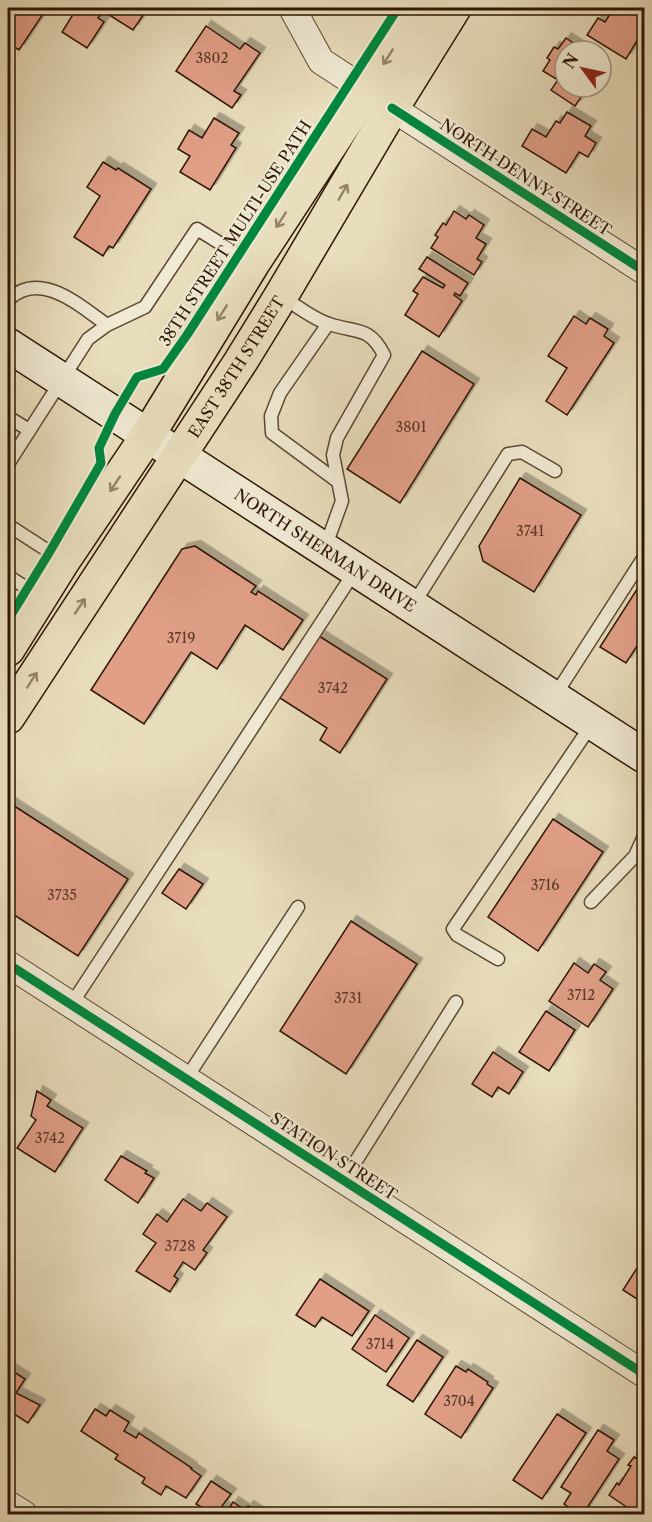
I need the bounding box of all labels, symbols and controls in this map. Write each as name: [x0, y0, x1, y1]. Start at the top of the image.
north arrow: [553, 39, 613, 99]
one-way arrow: [382, 48, 394, 65]
house number: 3802: [196, 49, 228, 67]
text: N: [558, 49, 583, 72]
street label: NORTH DENNY STREET: [437, 114, 615, 240]
street label: 38TH STREET MULTI-USE PATH: [154, 116, 316, 350]
one-way arrow: [337, 183, 349, 200]
one-way arrow: [275, 211, 287, 228]
street label: EAST 38TH STREET: [184, 292, 289, 441]
one-way arrow: [216, 304, 228, 321]
house number: 3801: [396, 418, 426, 436]
one-way arrow: [109, 475, 121, 491]
street label: NORTH SHERMAN DRIVE: [231, 484, 420, 616]
house number: 3741: [516, 522, 544, 540]
one-way arrow: [74, 598, 86, 615]
house number: 3719: [167, 629, 195, 647]
one-way arrow: [26, 672, 38, 689]
house number: 3742: [318, 679, 348, 697]
house number: 3716: [531, 876, 559, 894]
house number: 3735: [47, 886, 77, 904]
house number: 3712: [567, 986, 595, 1004]
house number: 3731: [334, 989, 362, 1007]
street label: STATION STREET: [267, 1108, 401, 1204]
house number: 3742: [35, 1129, 65, 1147]
house number: 3728: [165, 1237, 195, 1255]
house number: 3714: [366, 1335, 394, 1353]
house number: 3704: [443, 1392, 475, 1410]

